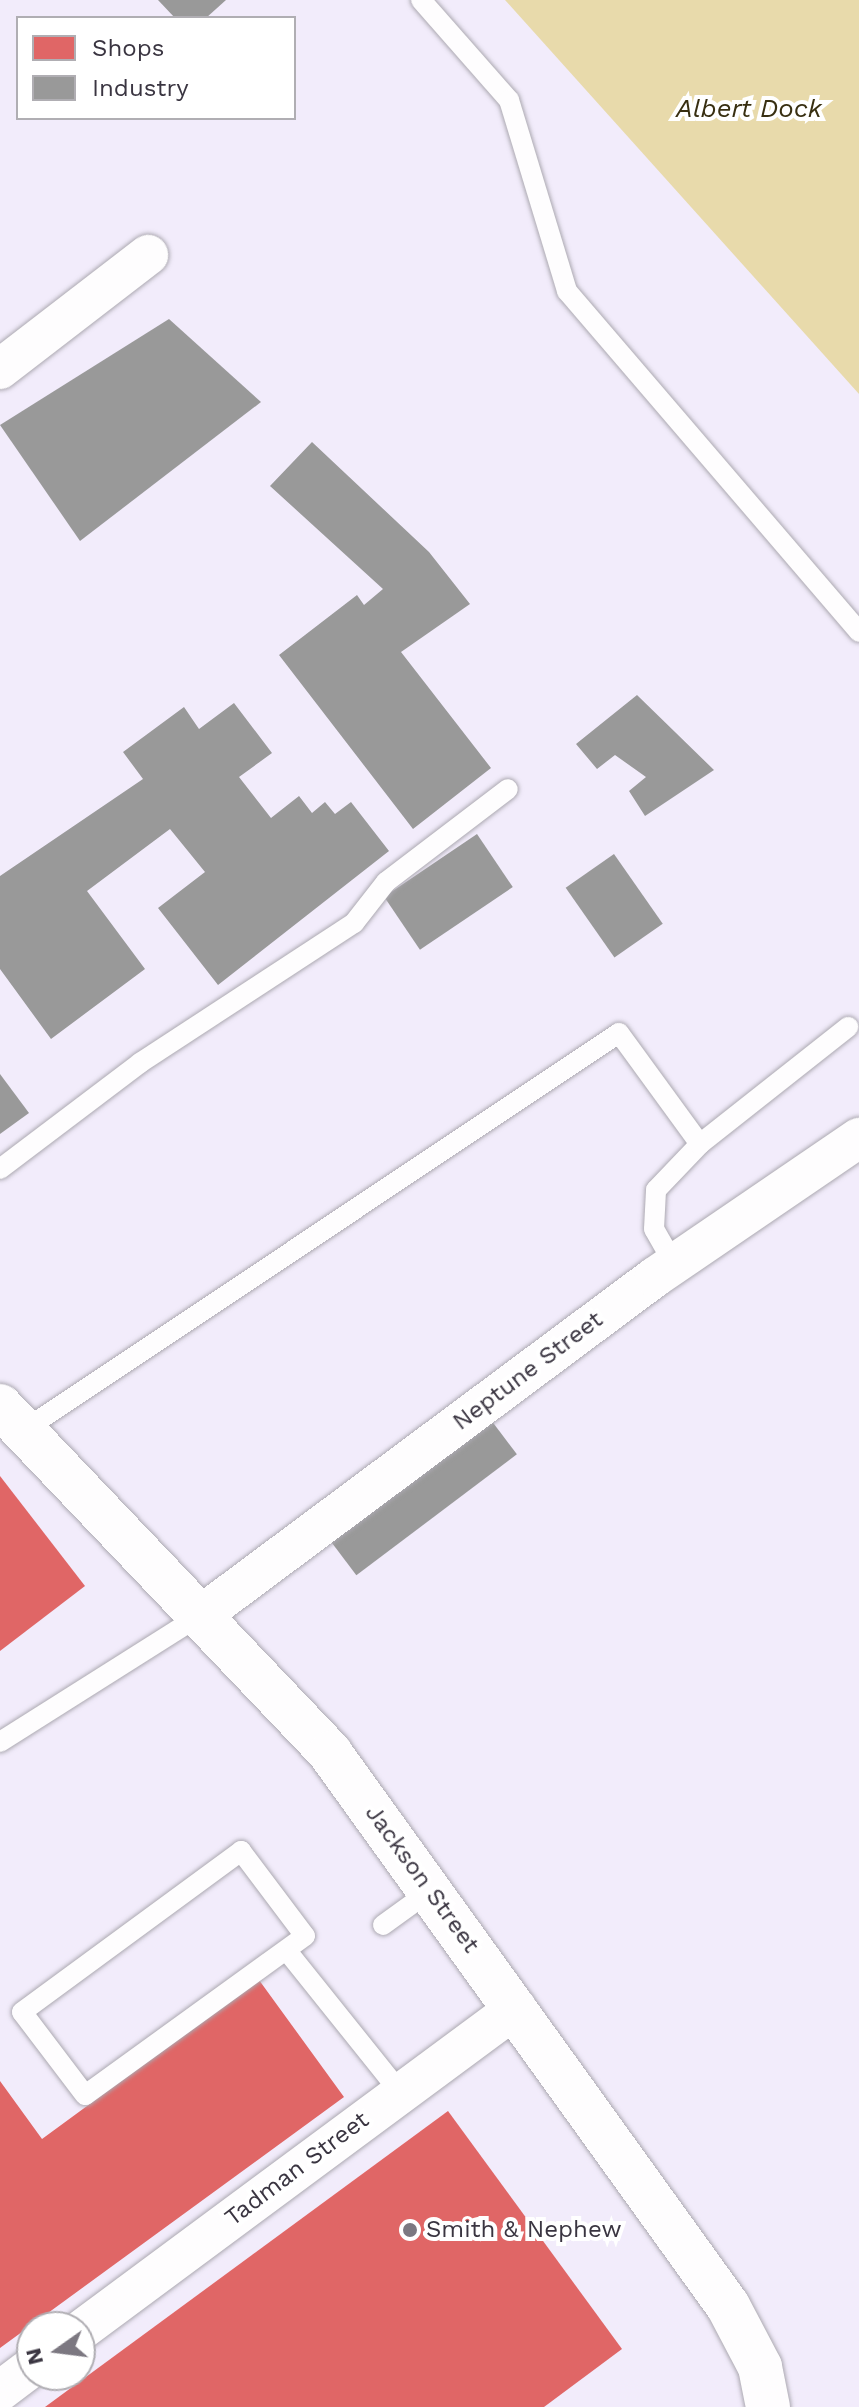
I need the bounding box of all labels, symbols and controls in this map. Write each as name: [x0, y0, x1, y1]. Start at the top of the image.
legend: [16, 16, 296, 120]
text: Shops: [92, 34, 164, 62]
text: Industry: [92, 74, 189, 102]
water label: Albert Dock: [676, 93, 822, 125]
street label: Neptune Street: [447, 1305, 609, 1437]
street label: Jackson Street: [359, 1799, 485, 1959]
street label: Tadman Street: [219, 2106, 375, 2232]
place label: Smith & Nephew: [426, 2216, 622, 2244]
marker: Smith & Nephew: [401, 2221, 419, 2239]
north arrow: [16, 2311, 96, 2391]
text: N: [20, 2346, 48, 2367]

